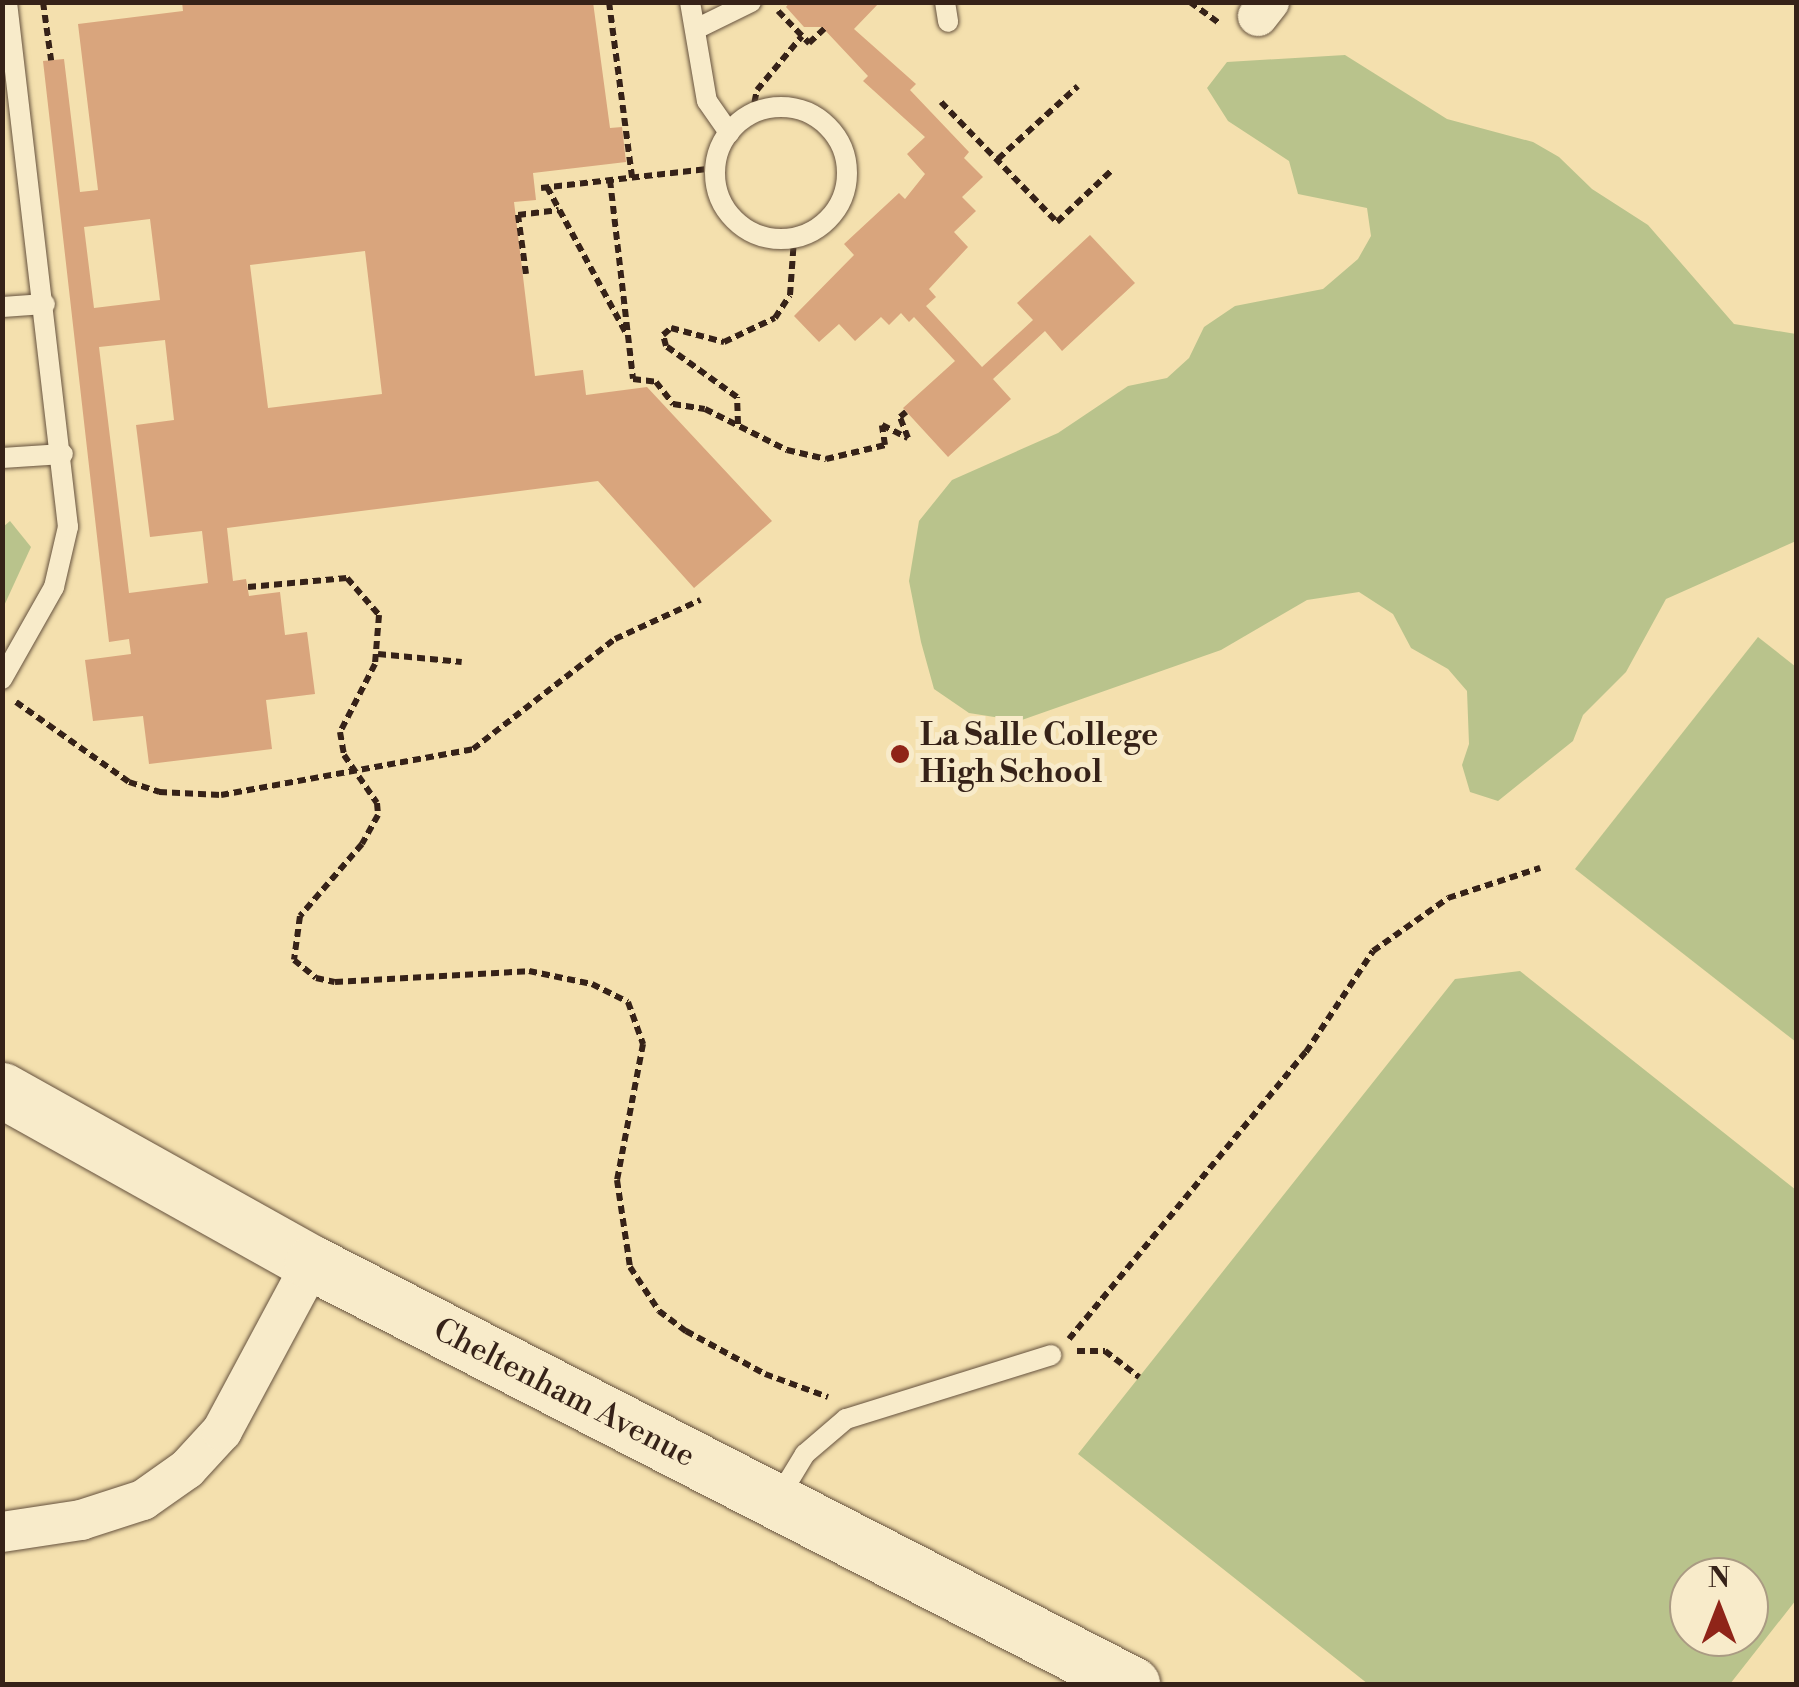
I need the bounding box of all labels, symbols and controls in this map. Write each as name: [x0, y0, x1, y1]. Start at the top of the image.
place label: La Salle College High School: [920, 717, 1158, 792]
marker: La Salle College High School: [889, 743, 911, 765]
street label: Cheltenham Avenue: [427, 1310, 701, 1476]
north arrow: [1669, 1557, 1769, 1657]
text: N: [1708, 1561, 1730, 1596]

